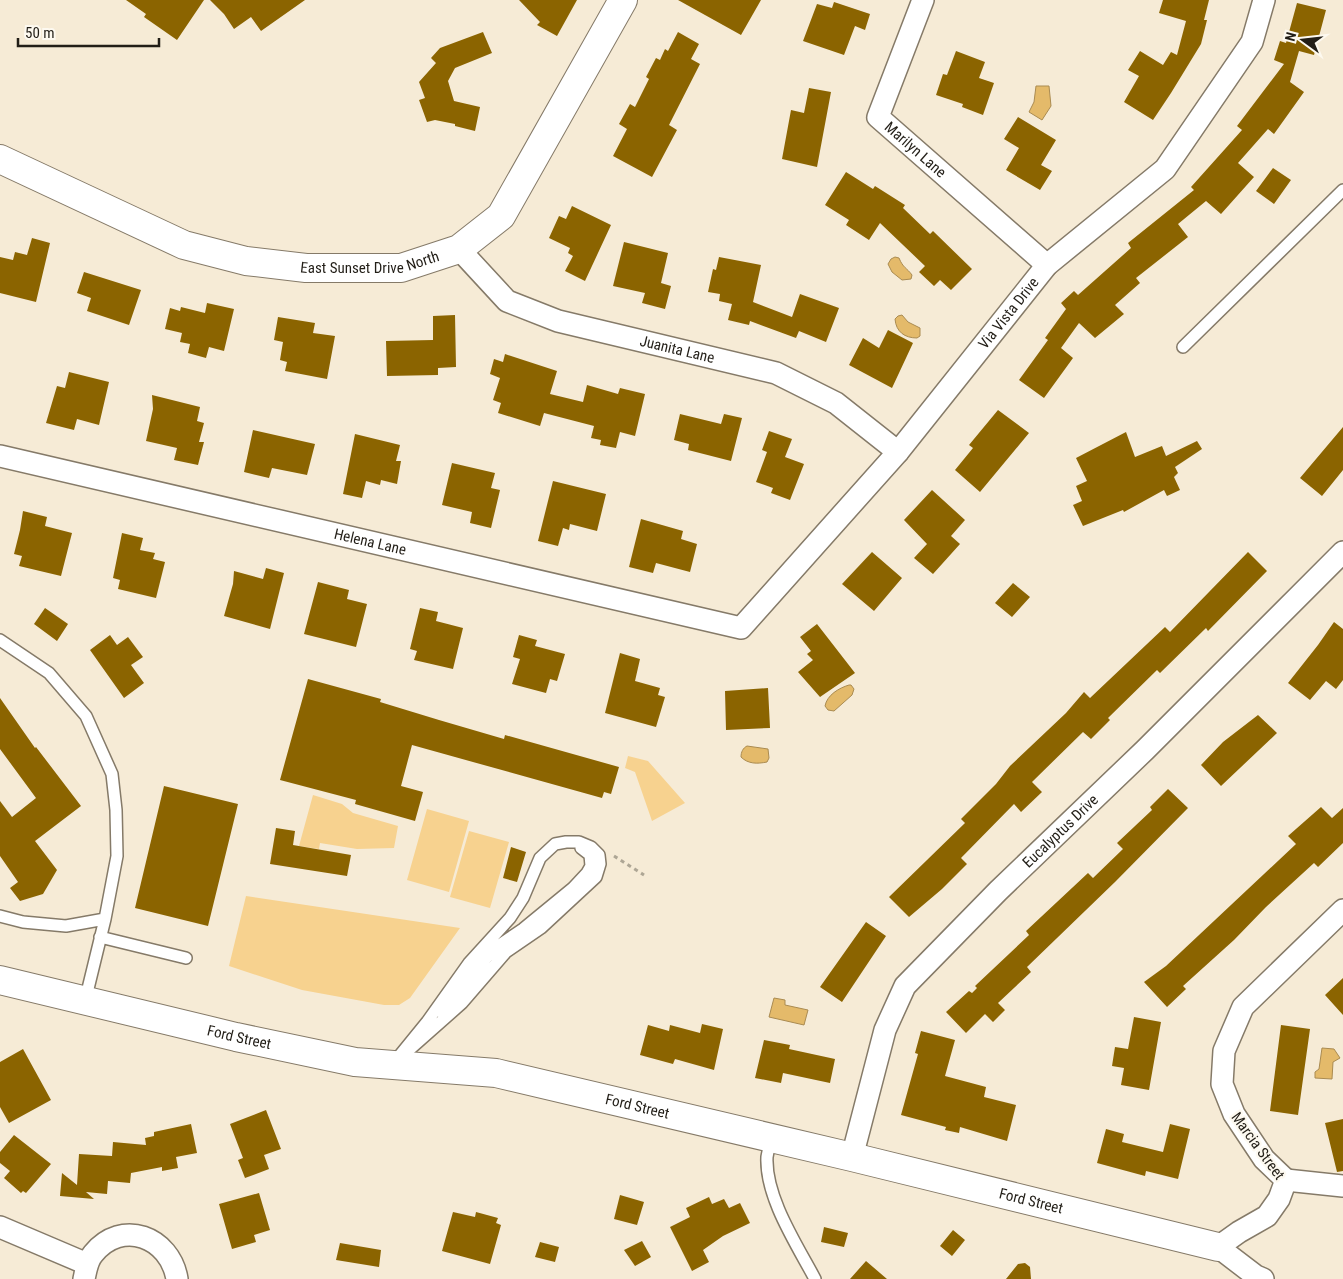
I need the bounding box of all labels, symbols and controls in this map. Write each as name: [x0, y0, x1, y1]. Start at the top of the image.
scale bar: [18, 15, 159, 47]
north arrow: [1278, 15, 1328, 65]
text: 50 m: [25, 24, 55, 42]
text: N: [1282, 30, 1299, 43]
street label: Marilyn Lane: [881, 118, 950, 181]
street label: East Sunset Drive North: [299, 247, 441, 277]
street label: Via Vista Drive: [975, 274, 1043, 353]
street label: Juanita Lane: [638, 332, 716, 367]
street label: Helena Lane: [332, 525, 408, 559]
street label: Eucalyptus Drive: [1019, 791, 1102, 871]
street label: Ford Street: [205, 1021, 273, 1053]
street label: Ford Street: [604, 1090, 671, 1123]
street label: Marcia Street: [1227, 1109, 1289, 1183]
street label: Ford Street: [997, 1185, 1065, 1218]

